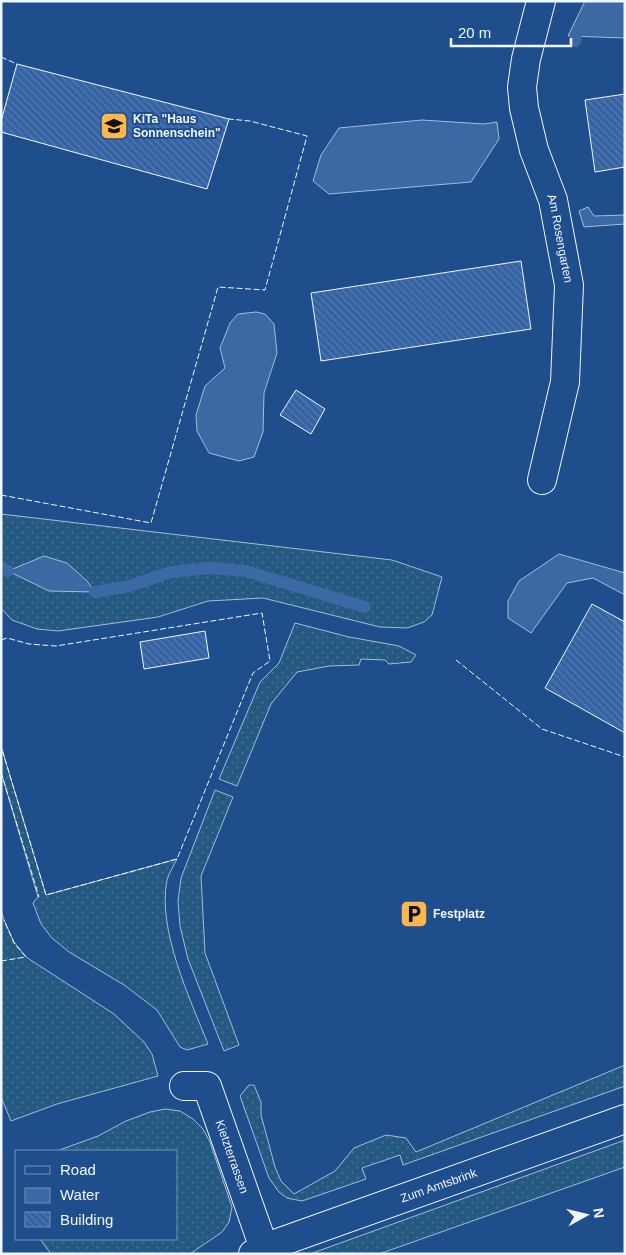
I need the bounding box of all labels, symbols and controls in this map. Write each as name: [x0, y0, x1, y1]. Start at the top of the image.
scale bar: [451, 15, 571, 47]
text: 20 m: [458, 24, 491, 41]
school or university icon: KiTa "Haus Sonnenschein": [99, 111, 129, 141]
place label: KiTa "Haus Sonnenschein": [133, 112, 221, 140]
street label: Am Rosengarten: [544, 192, 575, 284]
parking icon: Festplatz: [399, 899, 429, 929]
place label: Festplatz: [433, 907, 485, 921]
street label: Kietzterrassen: [213, 1118, 251, 1195]
legend: [15, 1150, 178, 1240]
text: Road: [60, 1161, 96, 1178]
street label: Zum Amtsbrink: [399, 1165, 480, 1206]
text: Water: [60, 1186, 99, 1203]
north arrow: [561, 1190, 611, 1240]
text: N: [590, 1207, 608, 1219]
text: Building: [60, 1211, 113, 1228]

